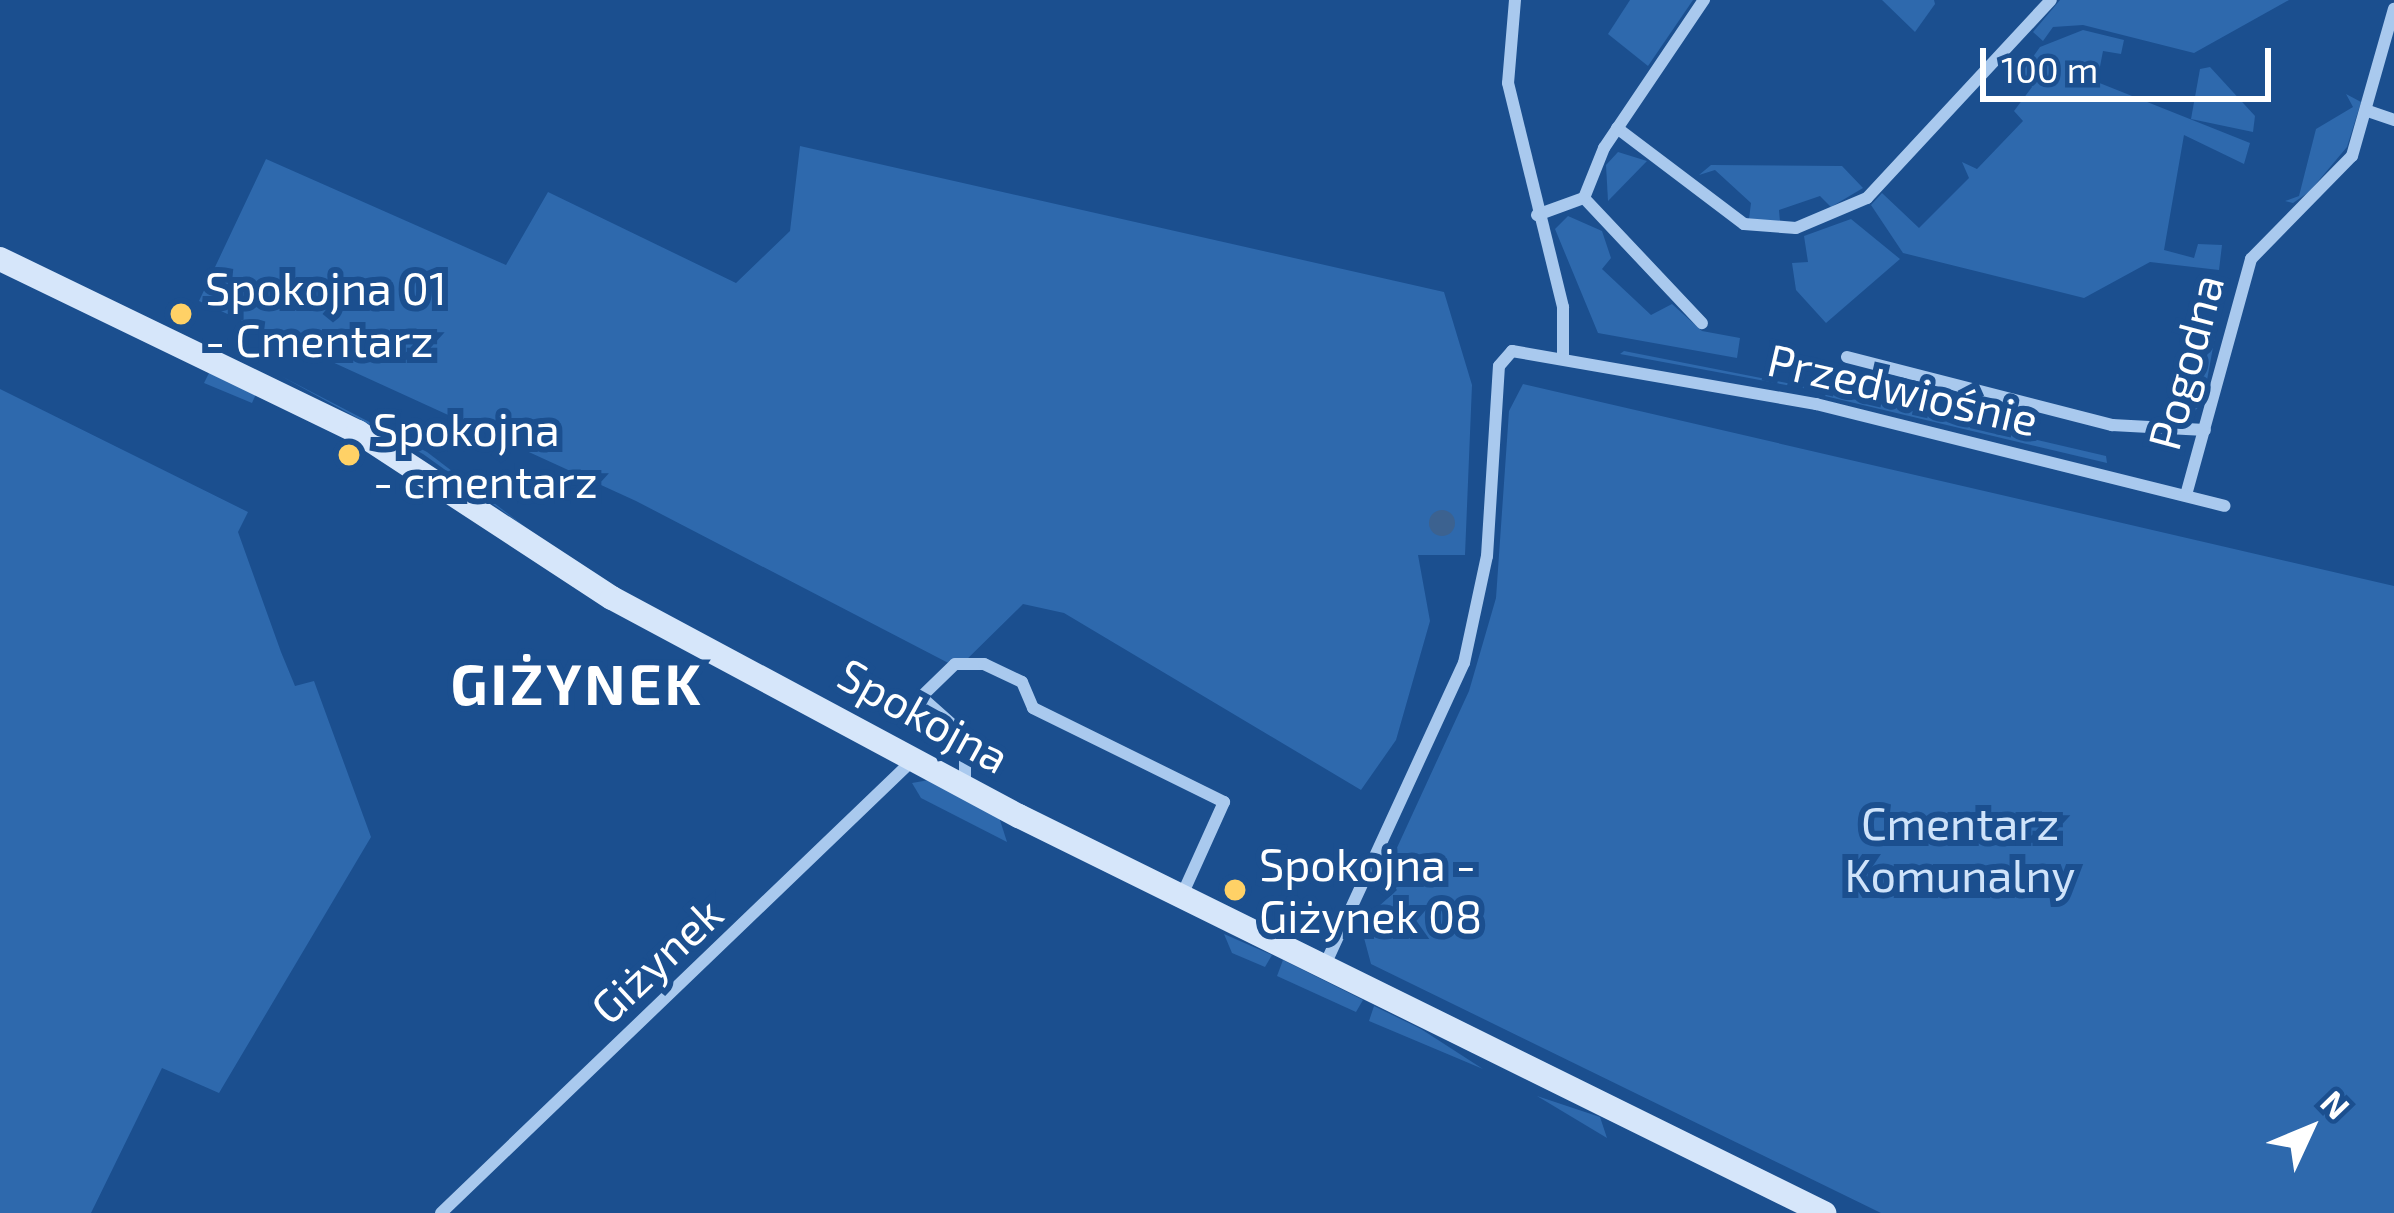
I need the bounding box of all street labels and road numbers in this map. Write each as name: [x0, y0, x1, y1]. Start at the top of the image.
street label: Pogodna: [2136, 269, 2234, 455]
street label: Przedwiośnie: [1763, 332, 2043, 446]
street label: Spokojna: [829, 646, 1019, 784]
street label: Giżynek: [579, 886, 733, 1034]

